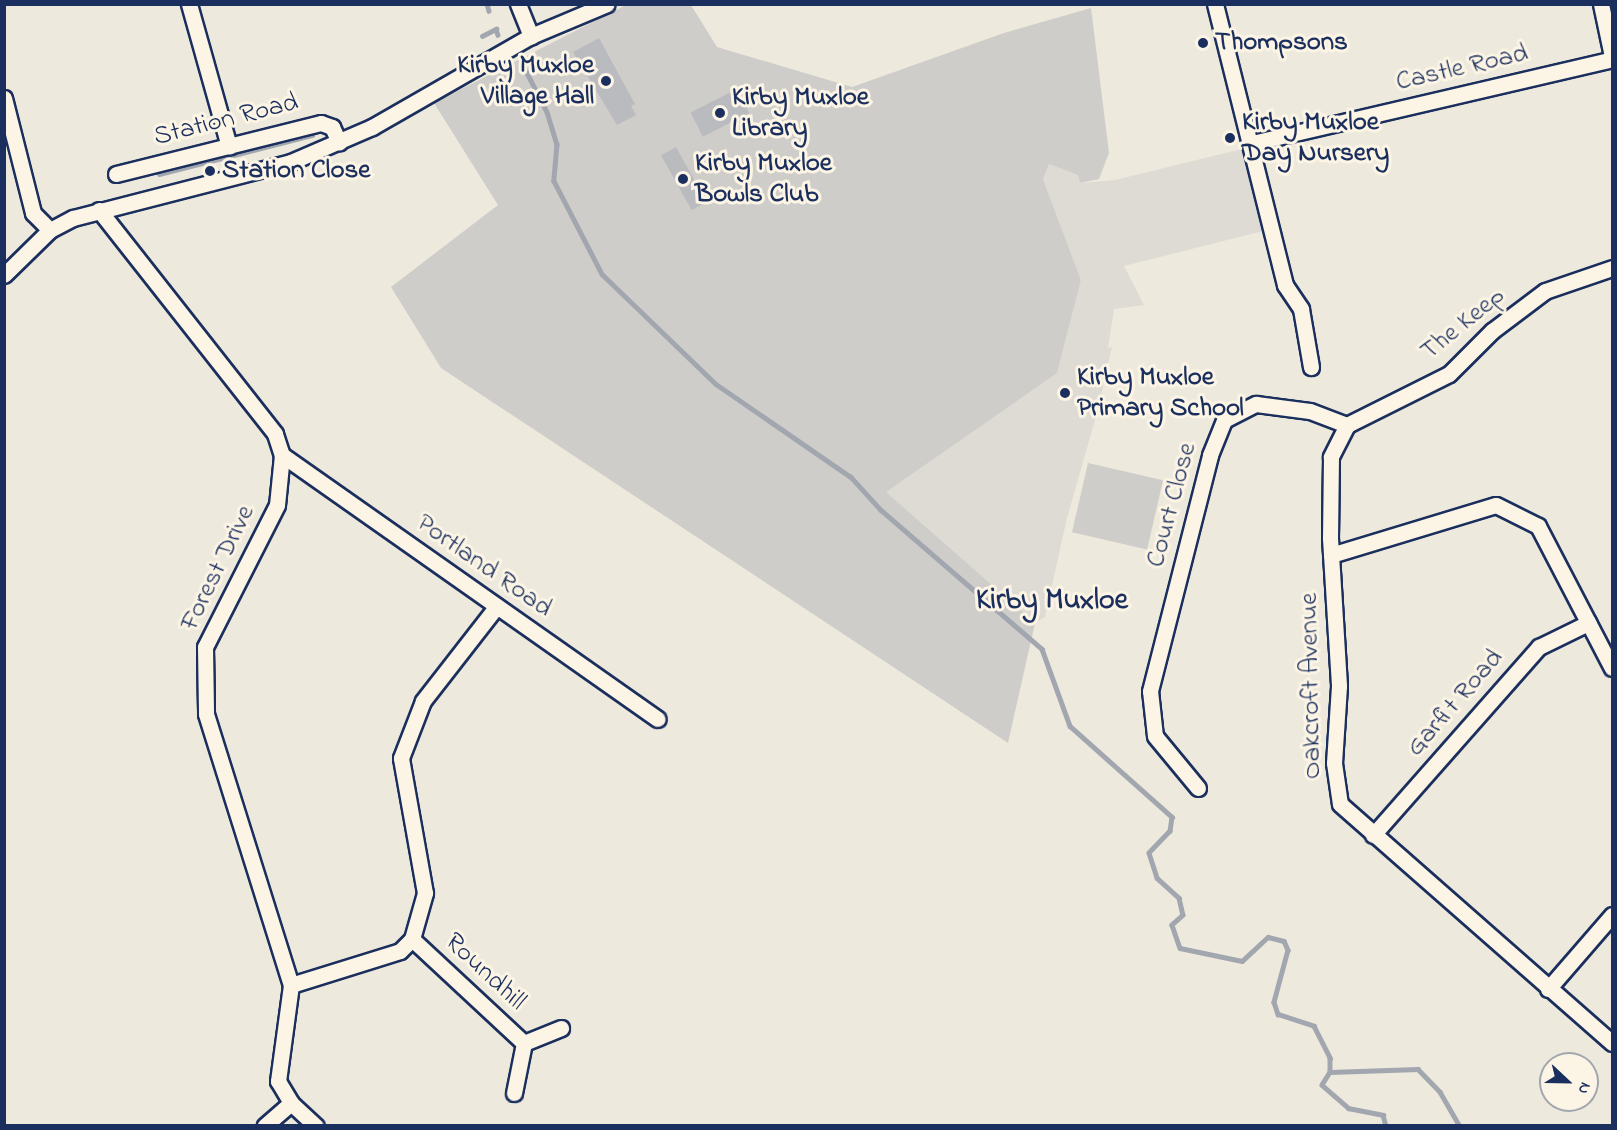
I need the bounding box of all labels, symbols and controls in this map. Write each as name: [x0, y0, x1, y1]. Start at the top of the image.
place label: Thompsons: [1215, 27, 1348, 59]
marker: Thompsons: [1196, 36, 1210, 50]
street label: Castle Road: [1393, 37, 1531, 99]
place label: Kirby Muxloe Village Hall: [457, 49, 594, 112]
marker: Kirby Muxloe Village Hall: [599, 74, 613, 88]
place label: Kirby Muxloe Library: [732, 81, 869, 144]
street label: Station Road: [150, 86, 302, 154]
marker: Kirby Muxloe Library: [713, 106, 727, 120]
place label: Kirby Muxloe Day Nursery: [1242, 106, 1389, 169]
marker: Kirby Muxloe Day Nursery: [1223, 131, 1237, 145]
place label: Kirby Muxloe Bowls Club: [695, 147, 832, 210]
place label: Station Close: [222, 155, 370, 187]
marker: Station Close: [203, 164, 217, 178]
marker: Kirby Muxloe Bowls Club: [676, 172, 690, 186]
street label: The Keep: [1414, 280, 1512, 368]
place label: Kirby Muxloe Primary School: [1077, 361, 1244, 424]
marker: Kirby Muxloe Primary School: [1058, 386, 1072, 400]
street label: Court Close: [1140, 439, 1204, 571]
street label: Forest Drive: [174, 500, 262, 636]
street label: Portland Road: [410, 507, 558, 625]
district label: Kirby Muxloe: [976, 583, 1128, 619]
street label: Oakcroft Avenue: [1293, 592, 1329, 780]
street label: Garfit Road: [1400, 643, 1510, 763]
street label: Roundhill: [438, 926, 532, 1018]
north arrow: [1539, 1052, 1599, 1112]
text: N: [1571, 1078, 1597, 1098]

